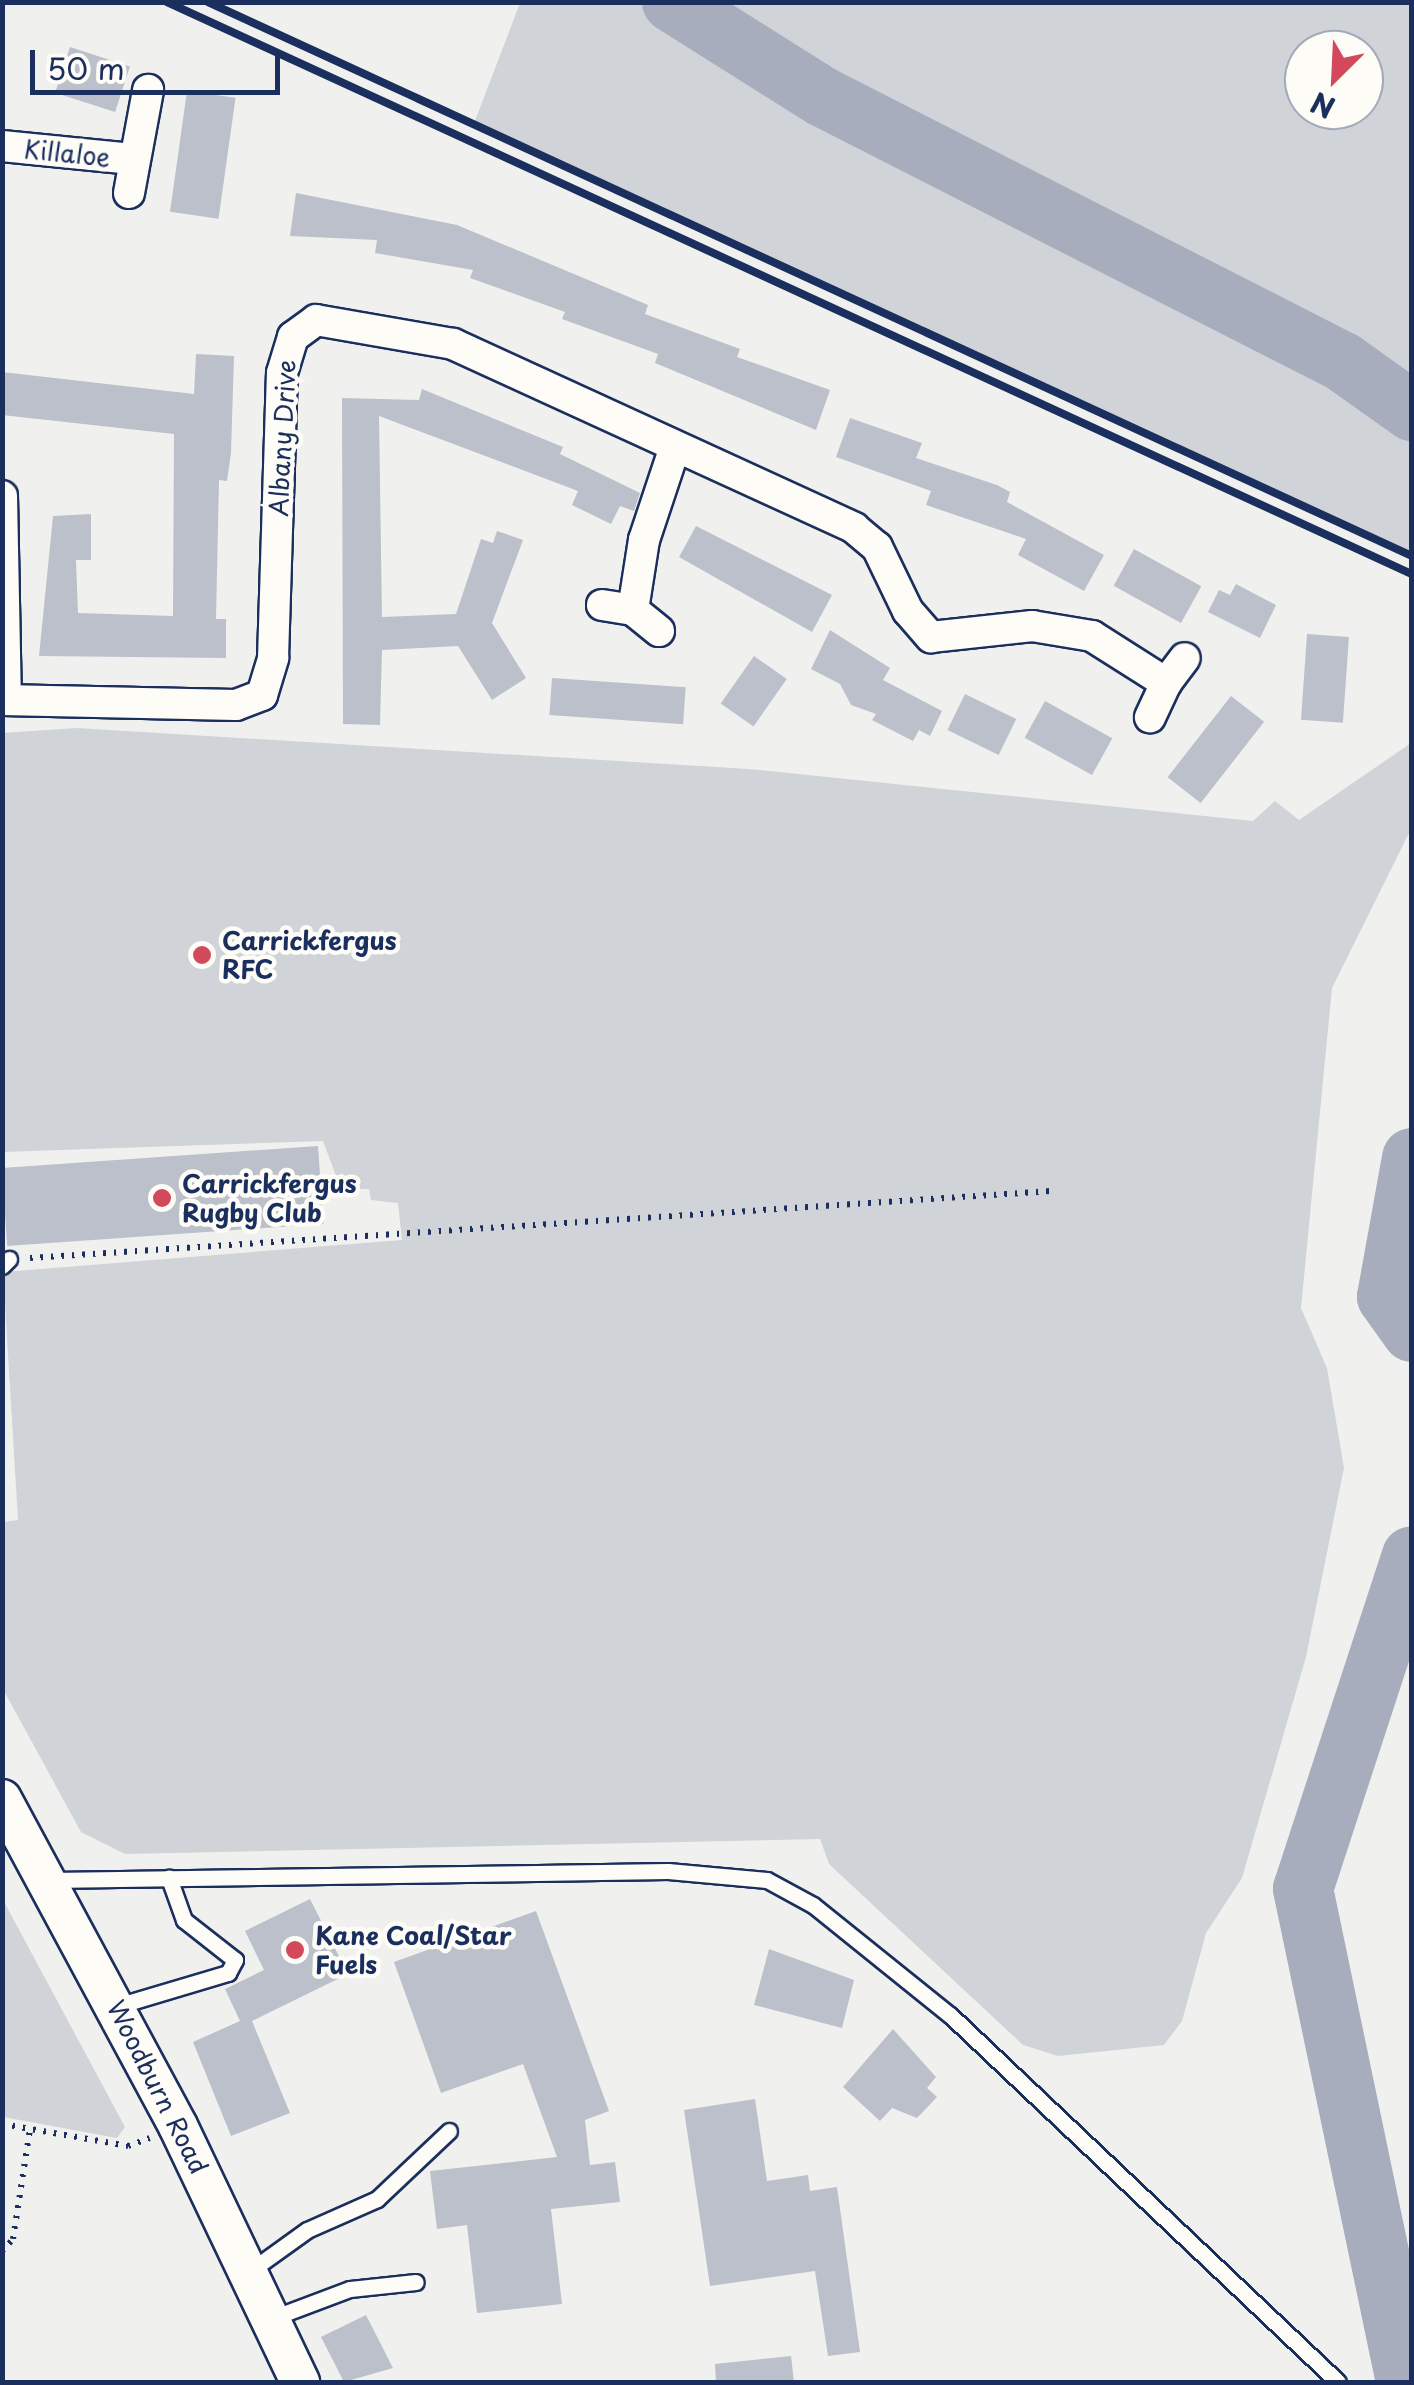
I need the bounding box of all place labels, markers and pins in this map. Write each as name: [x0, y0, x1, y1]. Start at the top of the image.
place label: Carrickfergus RFC: [222, 926, 397, 985]
marker: Carrickfergus RFC: [191, 944, 213, 966]
place label: Carrickfergus Rugby Club: [182, 1169, 357, 1228]
marker: Carrickfergus Rugby Club: [151, 1187, 173, 1209]
place label: Kane Coal/Star Fuels: [315, 1921, 513, 1980]
marker: Kane Coal/Star Fuels: [284, 1939, 306, 1961]

